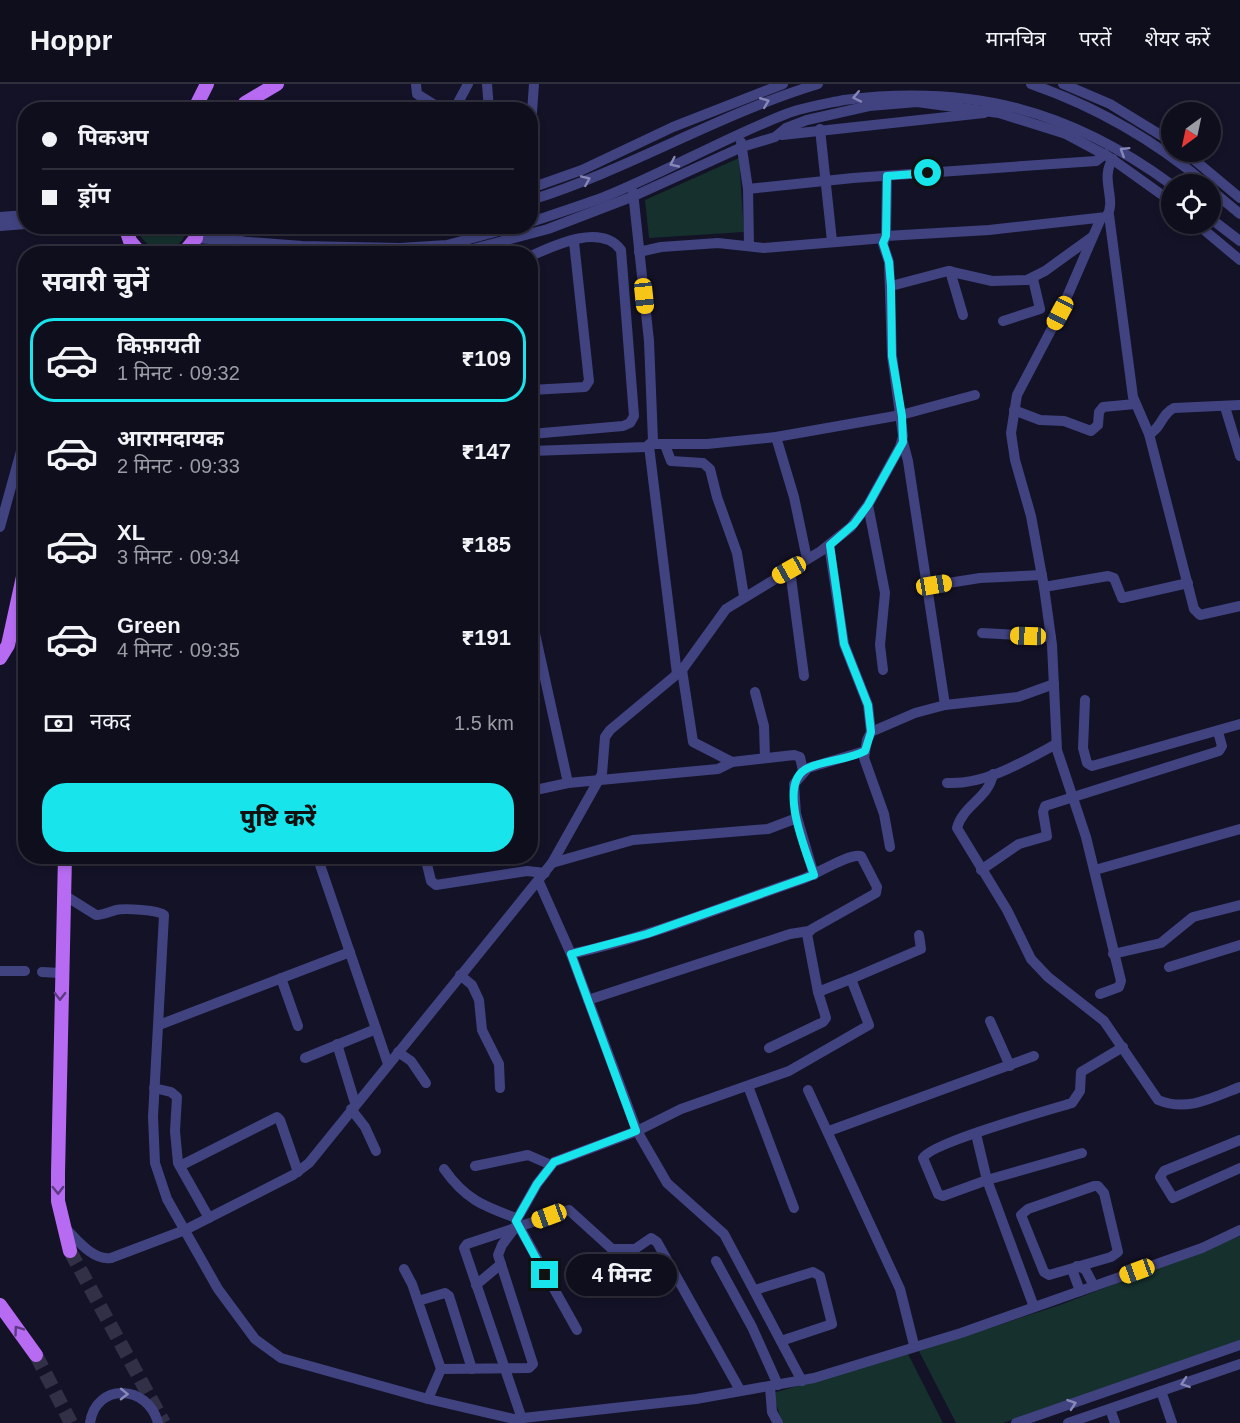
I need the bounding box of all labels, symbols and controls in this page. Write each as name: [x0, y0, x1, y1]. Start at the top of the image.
text: Hoppr: [30, 25, 112, 56]
text: मानचित्र: [986, 27, 1046, 50]
text: परतें: [1079, 27, 1111, 50]
text: शेयर करें: [1144, 27, 1210, 50]
one-way arrow: [852, 90, 862, 103]
one-way arrow: [758, 97, 769, 109]
north arrow: [1161, 102, 1221, 162]
map controls: [1161, 102, 1221, 234]
text: पिकअप: [78, 125, 149, 150]
one-way arrow: [1120, 147, 1130, 159]
one-way arrow: [670, 156, 681, 168]
route start: [914, 159, 941, 186]
button: locate: [1161, 174, 1221, 234]
one-way arrow: [580, 175, 591, 187]
text: ड्रॉप: [78, 183, 111, 208]
text: सवारी चुनें: [42, 267, 149, 297]
car: [633, 277, 655, 315]
car: [1044, 293, 1076, 333]
icon: car: [45, 333, 99, 387]
text: किफ़ायती: [117, 333, 201, 358]
text: ₹109: [462, 346, 511, 371]
text: 1 मिनट · 09:32: [117, 362, 240, 384]
icon: car: [45, 426, 99, 480]
text: आरामदायक: [117, 426, 224, 451]
text: ₹147: [462, 439, 511, 464]
text: 2 मिनट · 09:33: [117, 455, 240, 477]
icon: car: [45, 519, 99, 573]
text: XL: [117, 520, 145, 545]
text: ₹185: [462, 532, 511, 557]
text: 3 मिनट · 09:34: [117, 546, 240, 568]
car: [769, 553, 809, 587]
car: [915, 573, 953, 597]
icon: car: [45, 612, 99, 666]
text: Green: [117, 613, 181, 638]
text: ₹191: [462, 625, 511, 650]
car: [1010, 626, 1046, 646]
text: 4 मिनट · 09:35: [117, 639, 240, 661]
icon: cash: [42, 707, 75, 740]
text: नकद: [90, 709, 131, 734]
text: 1.5 km: [454, 712, 514, 734]
button: पुष्टि करें: [42, 783, 514, 852]
one-way arrow: [54, 991, 66, 1000]
one-way arrow: [52, 1186, 64, 1195]
car: [529, 1201, 569, 1231]
callout: 4 मिनट: [566, 1254, 677, 1296]
car: [1117, 1256, 1157, 1286]
route end: [531, 1261, 558, 1288]
text: 4 मिनट: [592, 1264, 651, 1286]
one-way arrow: [14, 1325, 25, 1336]
one-way arrow: [1180, 1375, 1191, 1388]
one-way arrow: [120, 1388, 129, 1400]
one-way arrow: [1066, 1399, 1077, 1411]

